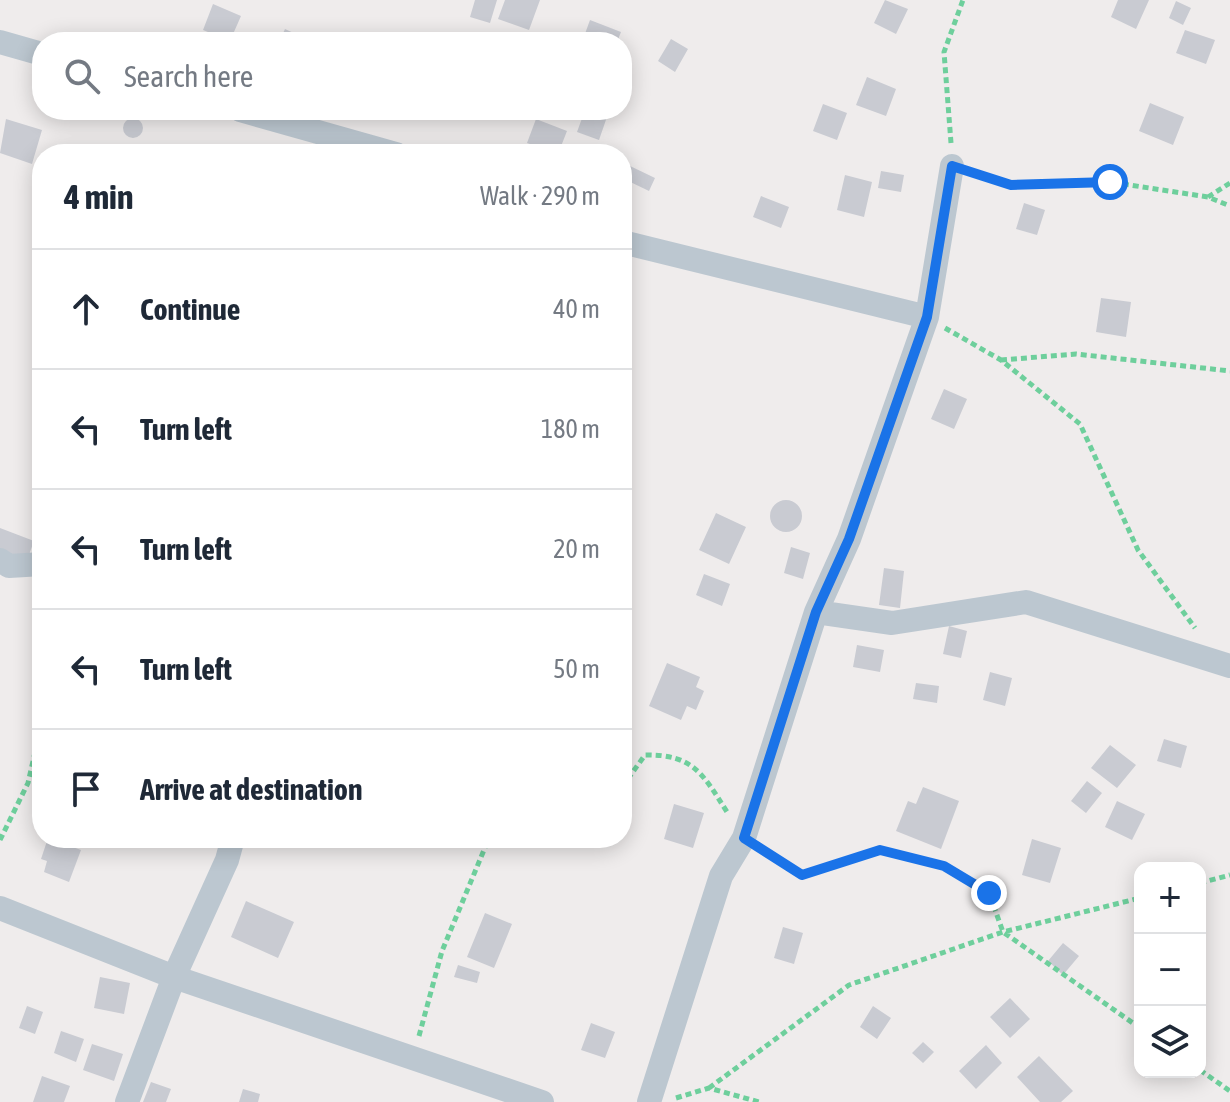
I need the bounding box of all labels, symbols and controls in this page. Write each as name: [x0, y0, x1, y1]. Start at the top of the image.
search box: [32, 32, 632, 120]
icon: search: [60, 54, 104, 98]
text: Search here: [124, 59, 253, 93]
route start: [1092, 164, 1128, 200]
text: 4 min: [64, 177, 133, 216]
text: Walk · 290 m: [480, 181, 600, 211]
icon: ahead: [64, 287, 108, 331]
text: Continue: [140, 292, 240, 326]
text: 40 m: [553, 294, 600, 324]
icon: left: [64, 407, 108, 451]
text: Turn left: [140, 412, 232, 446]
text: 180 m: [541, 414, 600, 444]
icon: left: [64, 527, 108, 571]
text: Turn left: [140, 532, 232, 566]
text: 20 m: [553, 534, 600, 564]
icon: left: [64, 647, 108, 691]
text: Turn left: [140, 652, 232, 686]
text: 50 m: [553, 654, 600, 684]
icon: arrive: [64, 767, 108, 811]
text: Arrive at destination: [140, 772, 362, 806]
map controls: [1134, 862, 1206, 1078]
button: +: [1134, 862, 1206, 934]
route end: [971, 875, 1007, 911]
button: −: [1134, 934, 1206, 1006]
button: layers: [1134, 1006, 1206, 1078]

